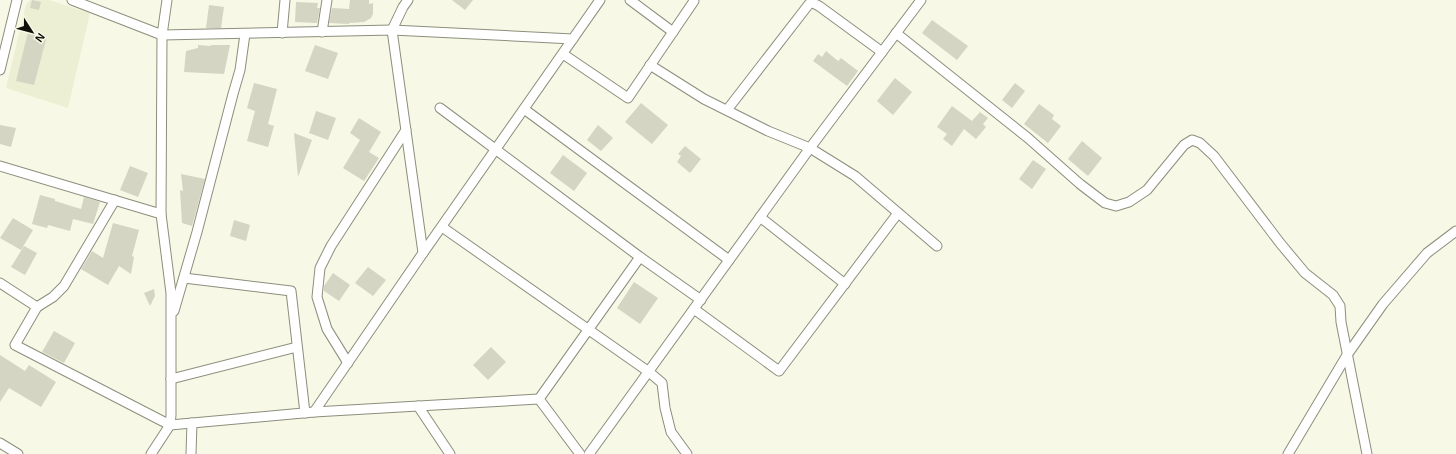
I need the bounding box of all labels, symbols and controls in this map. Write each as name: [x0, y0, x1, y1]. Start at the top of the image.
north arrow: [12, 12, 52, 52]
text: N: [33, 31, 47, 45]

